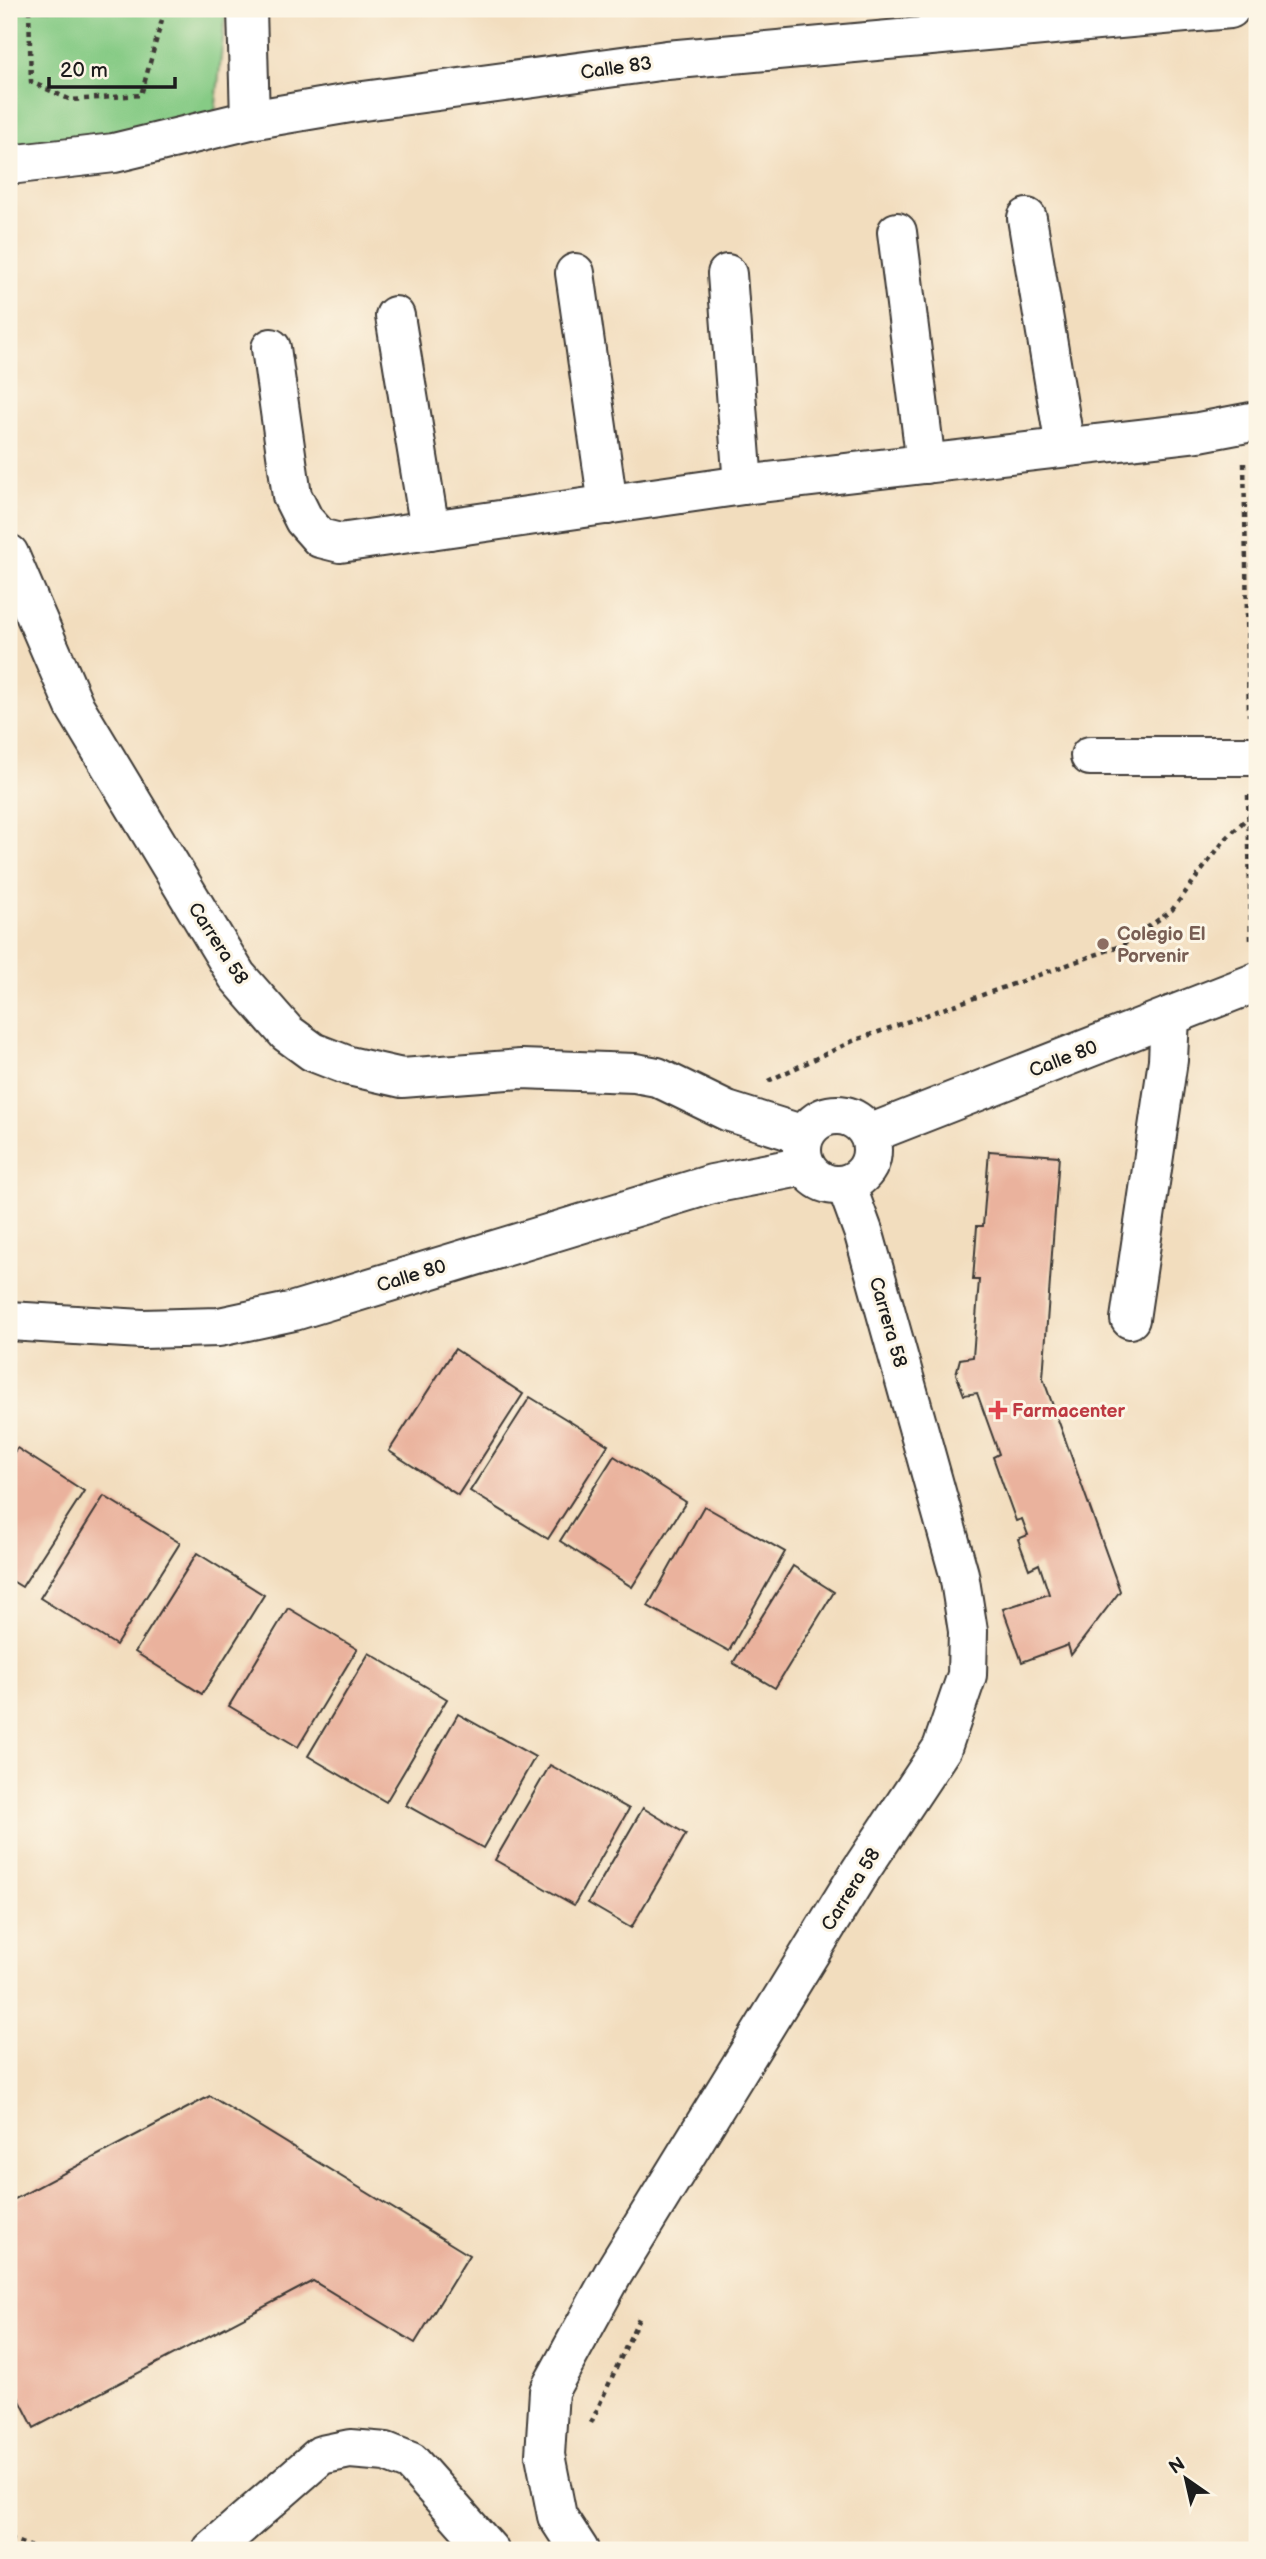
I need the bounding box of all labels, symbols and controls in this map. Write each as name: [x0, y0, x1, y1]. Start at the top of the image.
scale bar: [49, 46, 175, 90]
street label: Calle 83: [579, 52, 653, 85]
text: 20 m: [60, 58, 108, 83]
street label: Carrera 58: [183, 898, 253, 989]
place label: Colegio El Porvenir: [1117, 923, 1206, 968]
marker: Colegio El Porvenir: [1095, 936, 1111, 952]
street label: Calle 80: [1026, 1036, 1101, 1083]
street label: Calle 80: [374, 1255, 449, 1298]
street label: Carrera 58: [864, 1274, 911, 1370]
place label: Farmacenter: [1012, 1400, 1125, 1423]
marker: Farmacenter: [990, 1402, 1006, 1418]
street label: Carrera 58: [817, 1844, 886, 1935]
north arrow: [1150, 2444, 1220, 2514]
text: N: [1165, 2453, 1190, 2480]

